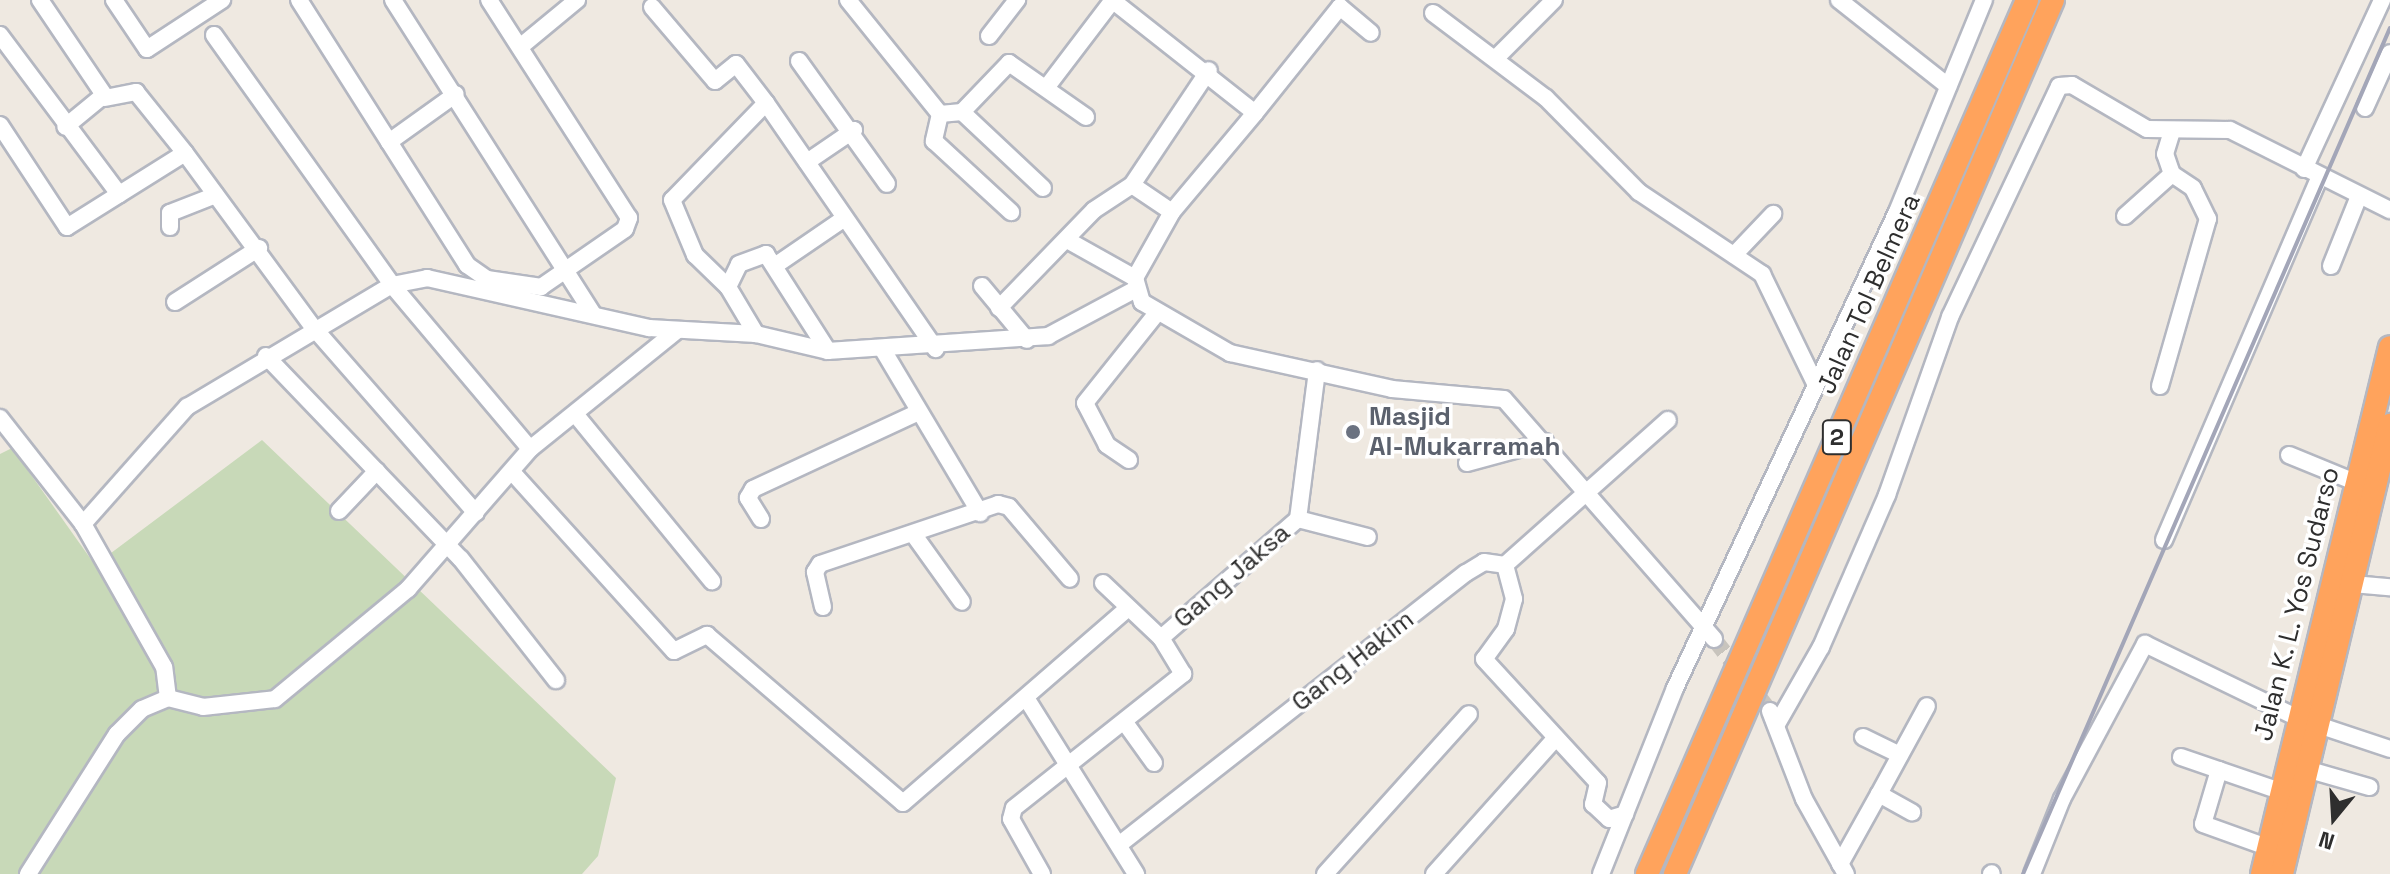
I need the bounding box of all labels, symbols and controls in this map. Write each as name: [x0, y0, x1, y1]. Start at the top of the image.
street label: Jalan Tol Belmera: [1811, 189, 1927, 399]
place label: Masjid Al-Mukarramah: [1369, 401, 1561, 462]
road number: 2: [1821, 417, 1853, 457]
marker: Masjid Al-Mukarramah: [1344, 423, 1362, 441]
street label: Jalan K. L. Yos Sudarso: [2248, 463, 2346, 745]
street label: Gang Jaksa: [1168, 517, 1296, 635]
street label: Gang Hakim: [1286, 604, 1420, 718]
north arrow: [2294, 778, 2374, 858]
text: N: [2315, 825, 2338, 856]

